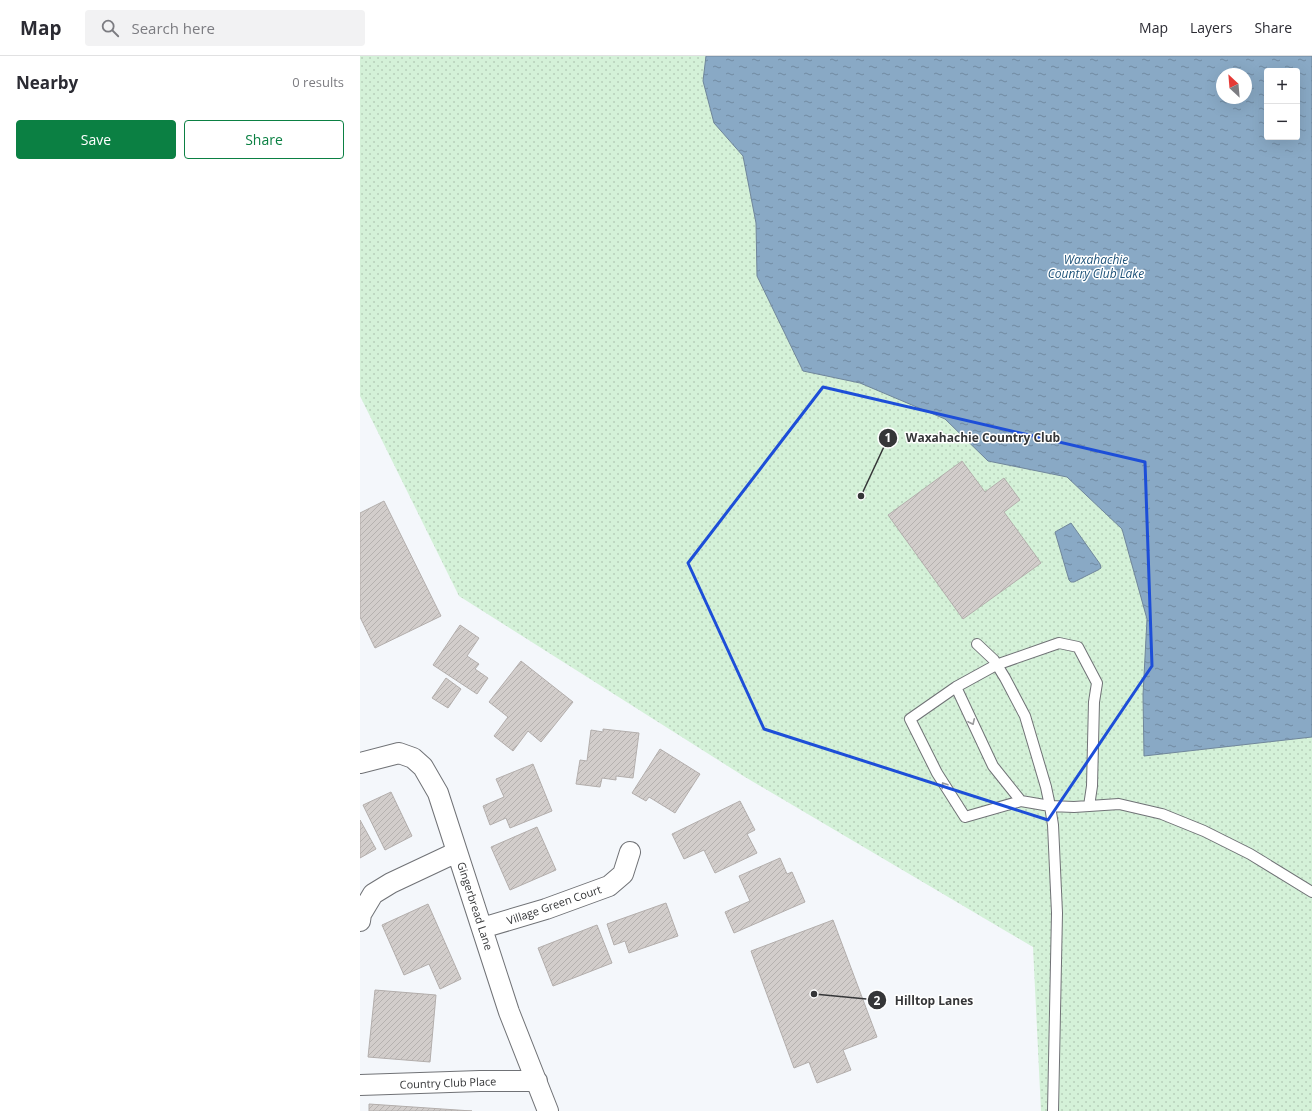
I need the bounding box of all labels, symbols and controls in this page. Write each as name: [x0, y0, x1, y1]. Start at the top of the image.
search box: [85, 10, 365, 46]
text: Map: [20, 15, 61, 41]
icon: search: [99, 17, 121, 39]
text: Search here: [131, 18, 215, 38]
text: Map: [1139, 18, 1168, 37]
text: Layers: [1190, 18, 1232, 37]
text: Share: [1254, 18, 1292, 37]
north arrow: [1216, 68, 1252, 104]
map controls: [1264, 68, 1300, 140]
button: +: [1264, 68, 1300, 104]
text: Nearby: [16, 71, 78, 94]
text: 0 results: [292, 73, 344, 91]
button: −: [1264, 104, 1300, 140]
button: Save: [16, 120, 176, 159]
button: Share: [184, 120, 344, 159]
water label: Waxahachie Country Club Lake: [1048, 251, 1144, 282]
callout: Waxahachie Country Club: [878, 426, 1068, 450]
text: 1: [885, 429, 891, 446]
text: Waxahachie Country Club: [906, 429, 1061, 446]
one-way arrow: [967, 718, 975, 725]
one-way arrow: [942, 782, 949, 789]
street label: Gingerbread Lane: [454, 860, 497, 952]
street label: Village Green Court: [505, 881, 603, 928]
callout: Hilltop Lanes: [867, 988, 982, 1012]
text: 2: [874, 992, 881, 1009]
text: Hilltop Lanes: [895, 992, 973, 1009]
street label: Country Club Place: [399, 1073, 497, 1092]

